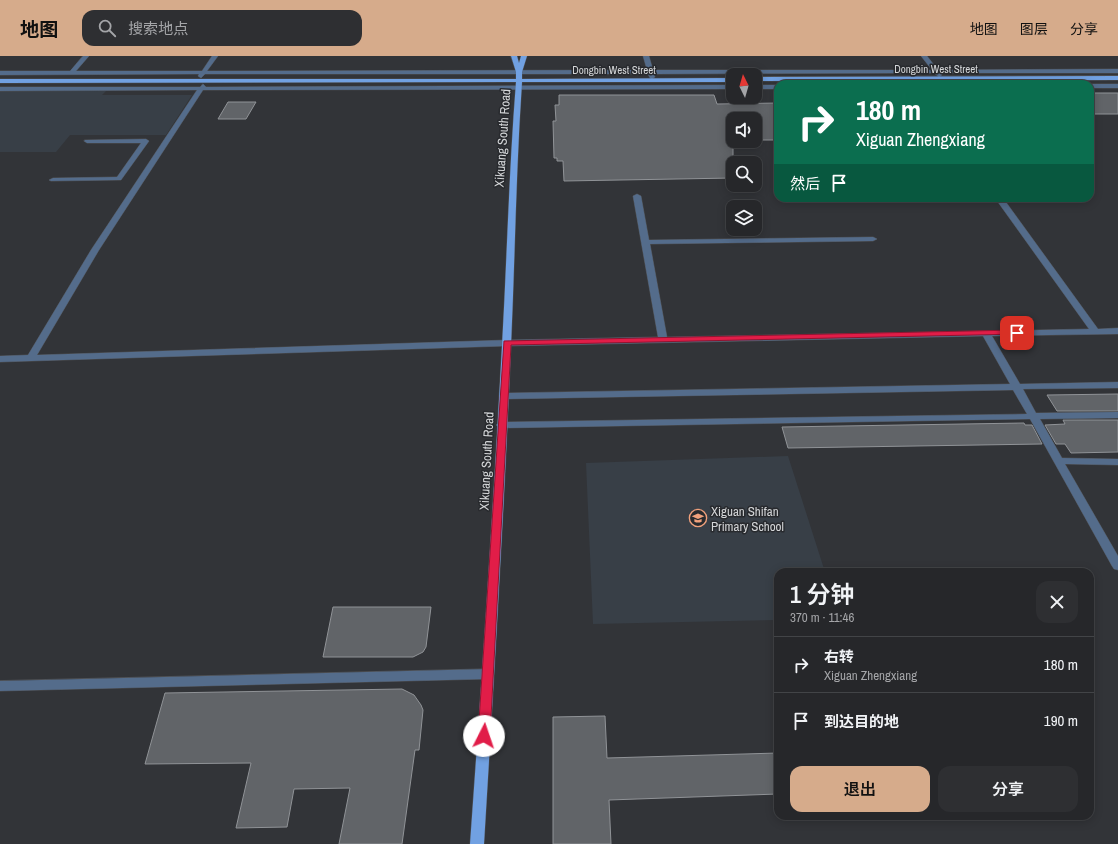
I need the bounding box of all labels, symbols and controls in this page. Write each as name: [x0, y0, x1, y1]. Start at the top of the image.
search box: [82, 10, 362, 46]
text: 地图: [20, 16, 58, 42]
icon: search: [96, 17, 118, 39]
text: 搜索地点: [128, 18, 188, 39]
text: 地图: [970, 20, 998, 38]
text: 图层: [1020, 20, 1048, 38]
text: 分享: [1070, 20, 1098, 38]
street label: Dongbin West Street: [894, 62, 978, 76]
street label: Dongbin West Street: [572, 63, 656, 77]
north arrow: [726, 68, 762, 104]
map controls: [726, 68, 762, 236]
street label: Xikuang South Road: [491, 88, 514, 188]
text: 180 m: [856, 91, 921, 129]
icon: right: [790, 96, 842, 148]
button: sound: [726, 112, 762, 148]
text: Xiguan Zhengxiang: [856, 127, 985, 152]
button: search: [726, 156, 762, 192]
icon: arrive: [828, 172, 850, 194]
text: 然后: [790, 173, 820, 194]
button: layers: [726, 200, 762, 236]
pin: [1000, 316, 1034, 350]
icon: arrive: [1006, 322, 1028, 344]
street label: Xikuang South Road: [475, 411, 498, 511]
place label: Xiguan Shifan Primary School: [711, 503, 784, 535]
school or university icon: Xiguan Shifan Primary School: [688, 508, 708, 528]
text: 1 分钟: [790, 578, 854, 610]
button: close: [1036, 581, 1078, 623]
text: 370 m · 11:46: [790, 609, 854, 626]
text: 右转: [824, 646, 854, 667]
icon: right: [790, 654, 812, 676]
text: 180 m: [1044, 654, 1078, 675]
text: Xiguan Zhengxiang: [824, 667, 917, 684]
icon: arrive: [790, 710, 812, 732]
text: 190 m: [1044, 710, 1078, 731]
text: 到达目的地: [824, 711, 899, 732]
position arrow: [463, 715, 505, 757]
button: 退出: [790, 766, 930, 812]
button: 分享: [938, 766, 1078, 812]

